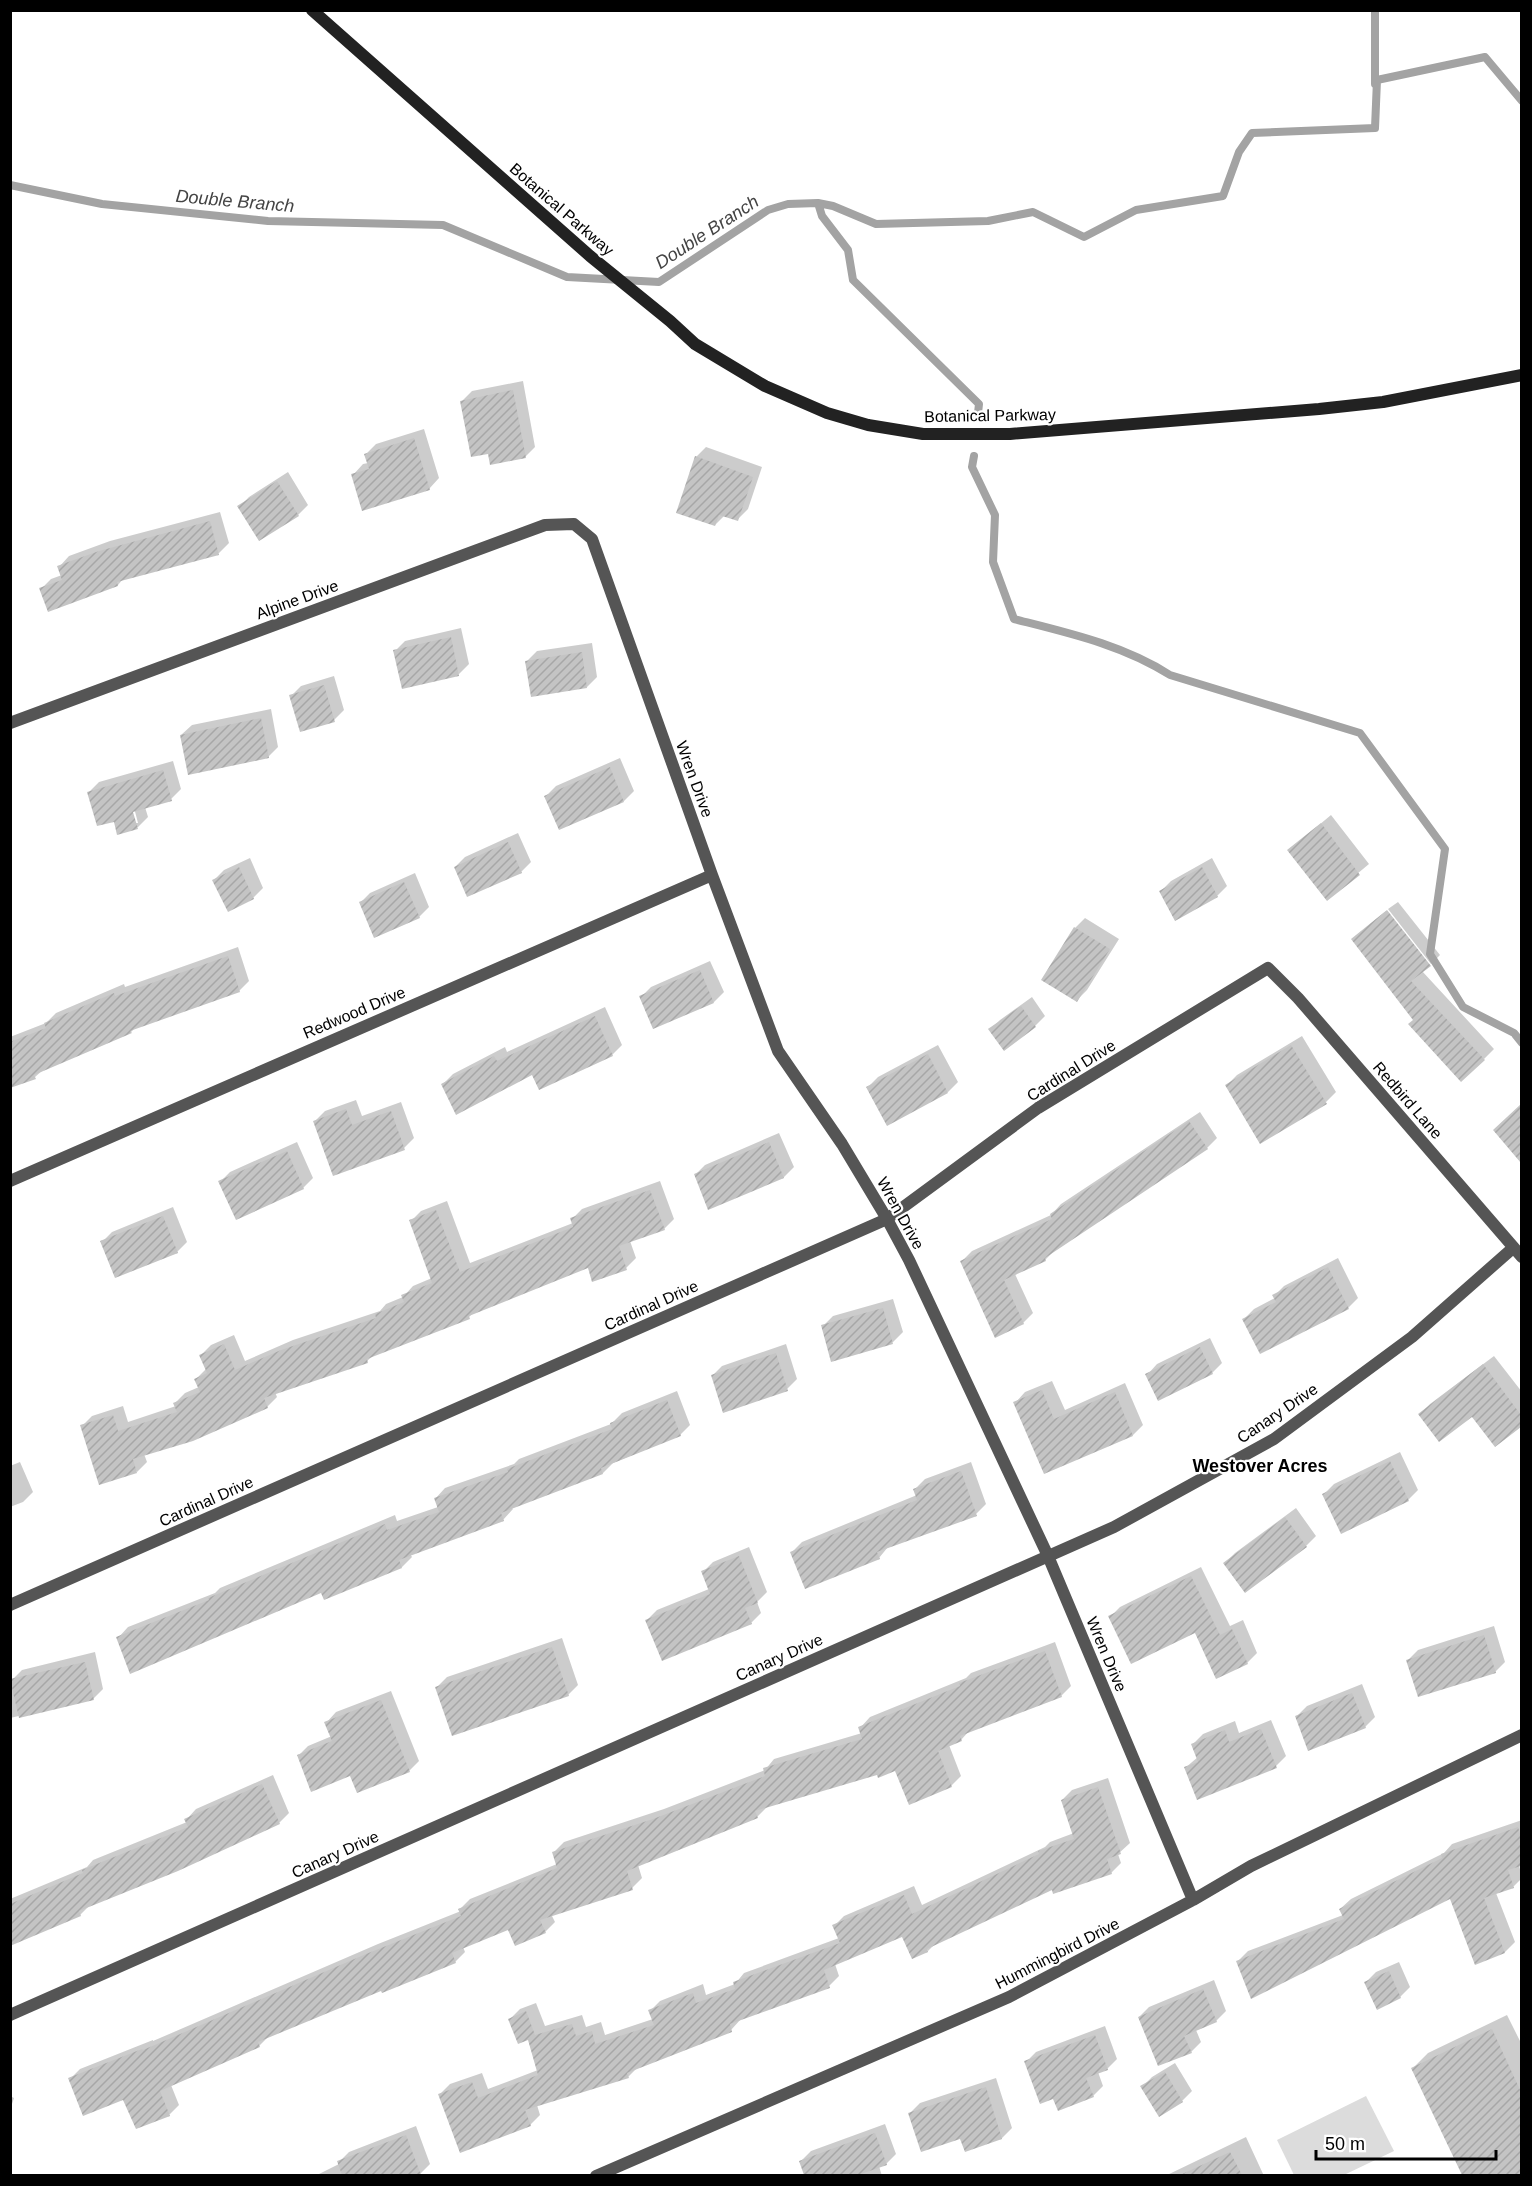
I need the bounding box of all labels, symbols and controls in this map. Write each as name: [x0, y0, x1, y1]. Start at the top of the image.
street label: Botanical Parkway: [506, 160, 617, 259]
water label: Double Branch: [175, 186, 295, 216]
water label: Double Branch: [652, 191, 762, 273]
street label: Botanical Parkway: [924, 406, 1056, 425]
street label: Alpine Drive: [254, 577, 341, 622]
street label: Wren Drive: [673, 739, 716, 820]
street label: Redwood Drive: [301, 983, 408, 1042]
street label: Cardinal Drive: [1024, 1036, 1119, 1104]
street label: Redbird Lane: [1370, 1058, 1446, 1142]
street label: Wren Drive: [874, 1174, 927, 1252]
street label: Cardinal Drive: [601, 1277, 701, 1334]
street label: Canary Drive: [1234, 1380, 1321, 1447]
district label: Westover Acres: [1192, 1456, 1328, 1476]
street label: Cardinal Drive: [156, 1473, 256, 1530]
street label: Wren Drive: [1083, 1614, 1130, 1694]
street label: Canary Drive: [733, 1631, 825, 1684]
street label: Canary Drive: [289, 1828, 381, 1881]
street label: Hummingbird Drive: [992, 1915, 1122, 1992]
scale bar: [1316, 2123, 1496, 2161]
text: 50 m: [1325, 2134, 1365, 2154]

